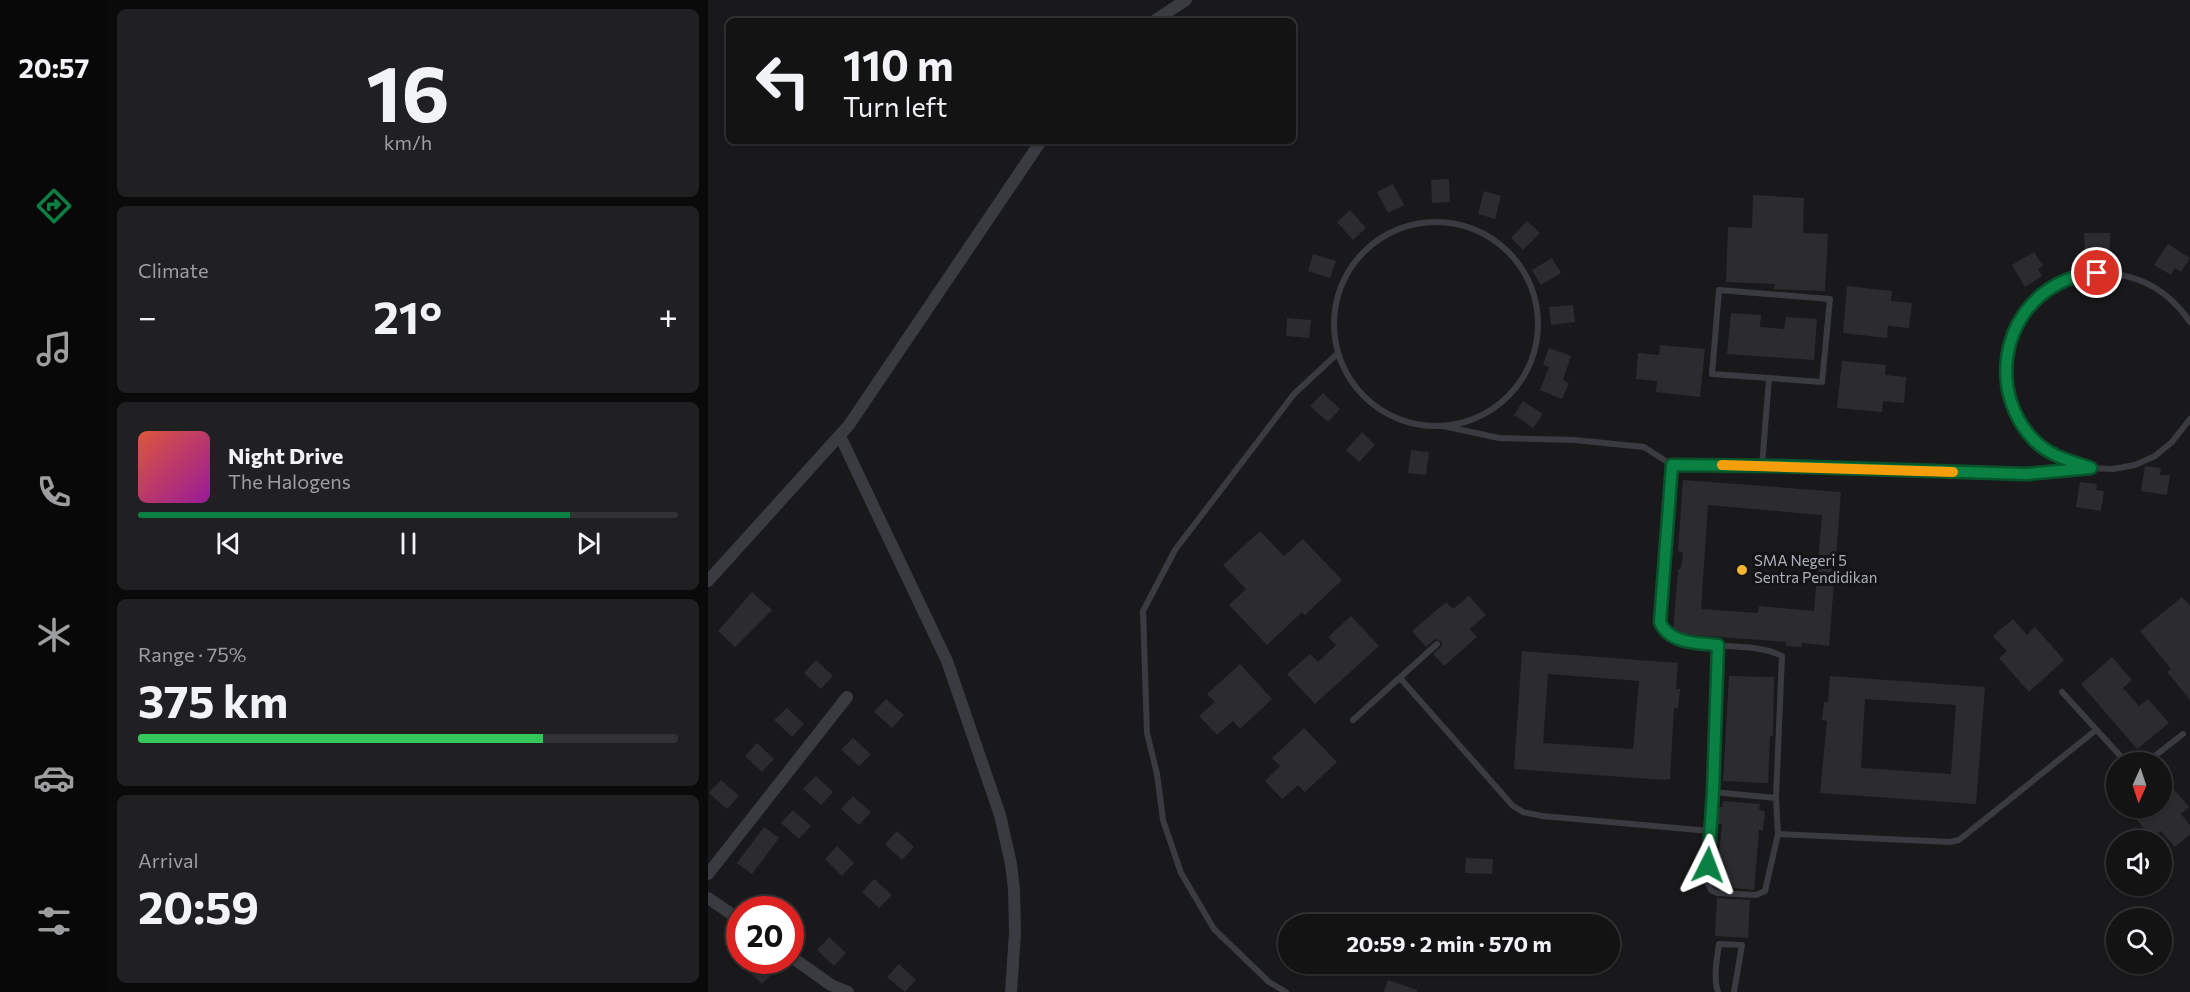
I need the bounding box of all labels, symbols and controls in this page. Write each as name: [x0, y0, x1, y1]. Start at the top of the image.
text: 110 m: [843, 38, 954, 90]
icon: left: [744, 42, 822, 120]
text: 16: [366, 43, 450, 138]
text: 20:57: [19, 51, 89, 84]
text: Turn left: [843, 90, 947, 123]
text: km/h: [384, 130, 432, 154]
icon: directions: [33, 185, 75, 227]
pin: [2071, 247, 2122, 298]
icon: arrive: [2080, 256, 2113, 289]
text: Climate: [138, 258, 208, 282]
text: 21°: [373, 288, 442, 343]
text: −: [138, 295, 157, 336]
text: +: [659, 295, 678, 336]
icon: music: [33, 328, 75, 370]
text: Night Drive: [228, 442, 343, 469]
text: The Halogens: [228, 469, 351, 493]
icon: phone: [33, 471, 75, 513]
icon: previous: [212, 527, 245, 560]
icon: pause: [392, 527, 425, 560]
icon: next: [572, 527, 605, 560]
place label: SMA Negeri 5 Sentra Pendidikan: [1754, 551, 1877, 586]
marker: SMA Negeri 5 Sentra Pendidikan: [1735, 563, 1749, 577]
icon: climate: [33, 614, 75, 656]
text: Range · 75%: [138, 642, 246, 666]
text: 375 km: [138, 672, 288, 727]
north arrow: [2106, 752, 2172, 818]
map controls: [2106, 752, 2172, 974]
icon: car: [33, 757, 75, 799]
button: sound: [2106, 830, 2172, 896]
position arrow: [1676, 833, 1740, 897]
text: Arrival: [138, 848, 199, 872]
text: 20:59: [138, 878, 259, 933]
speed limit sign: 20: [726, 896, 804, 974]
icon: filters: [33, 900, 75, 942]
button: search: [2106, 908, 2172, 974]
text: 20:59 · 2 min · 570 m: [1346, 930, 1552, 957]

